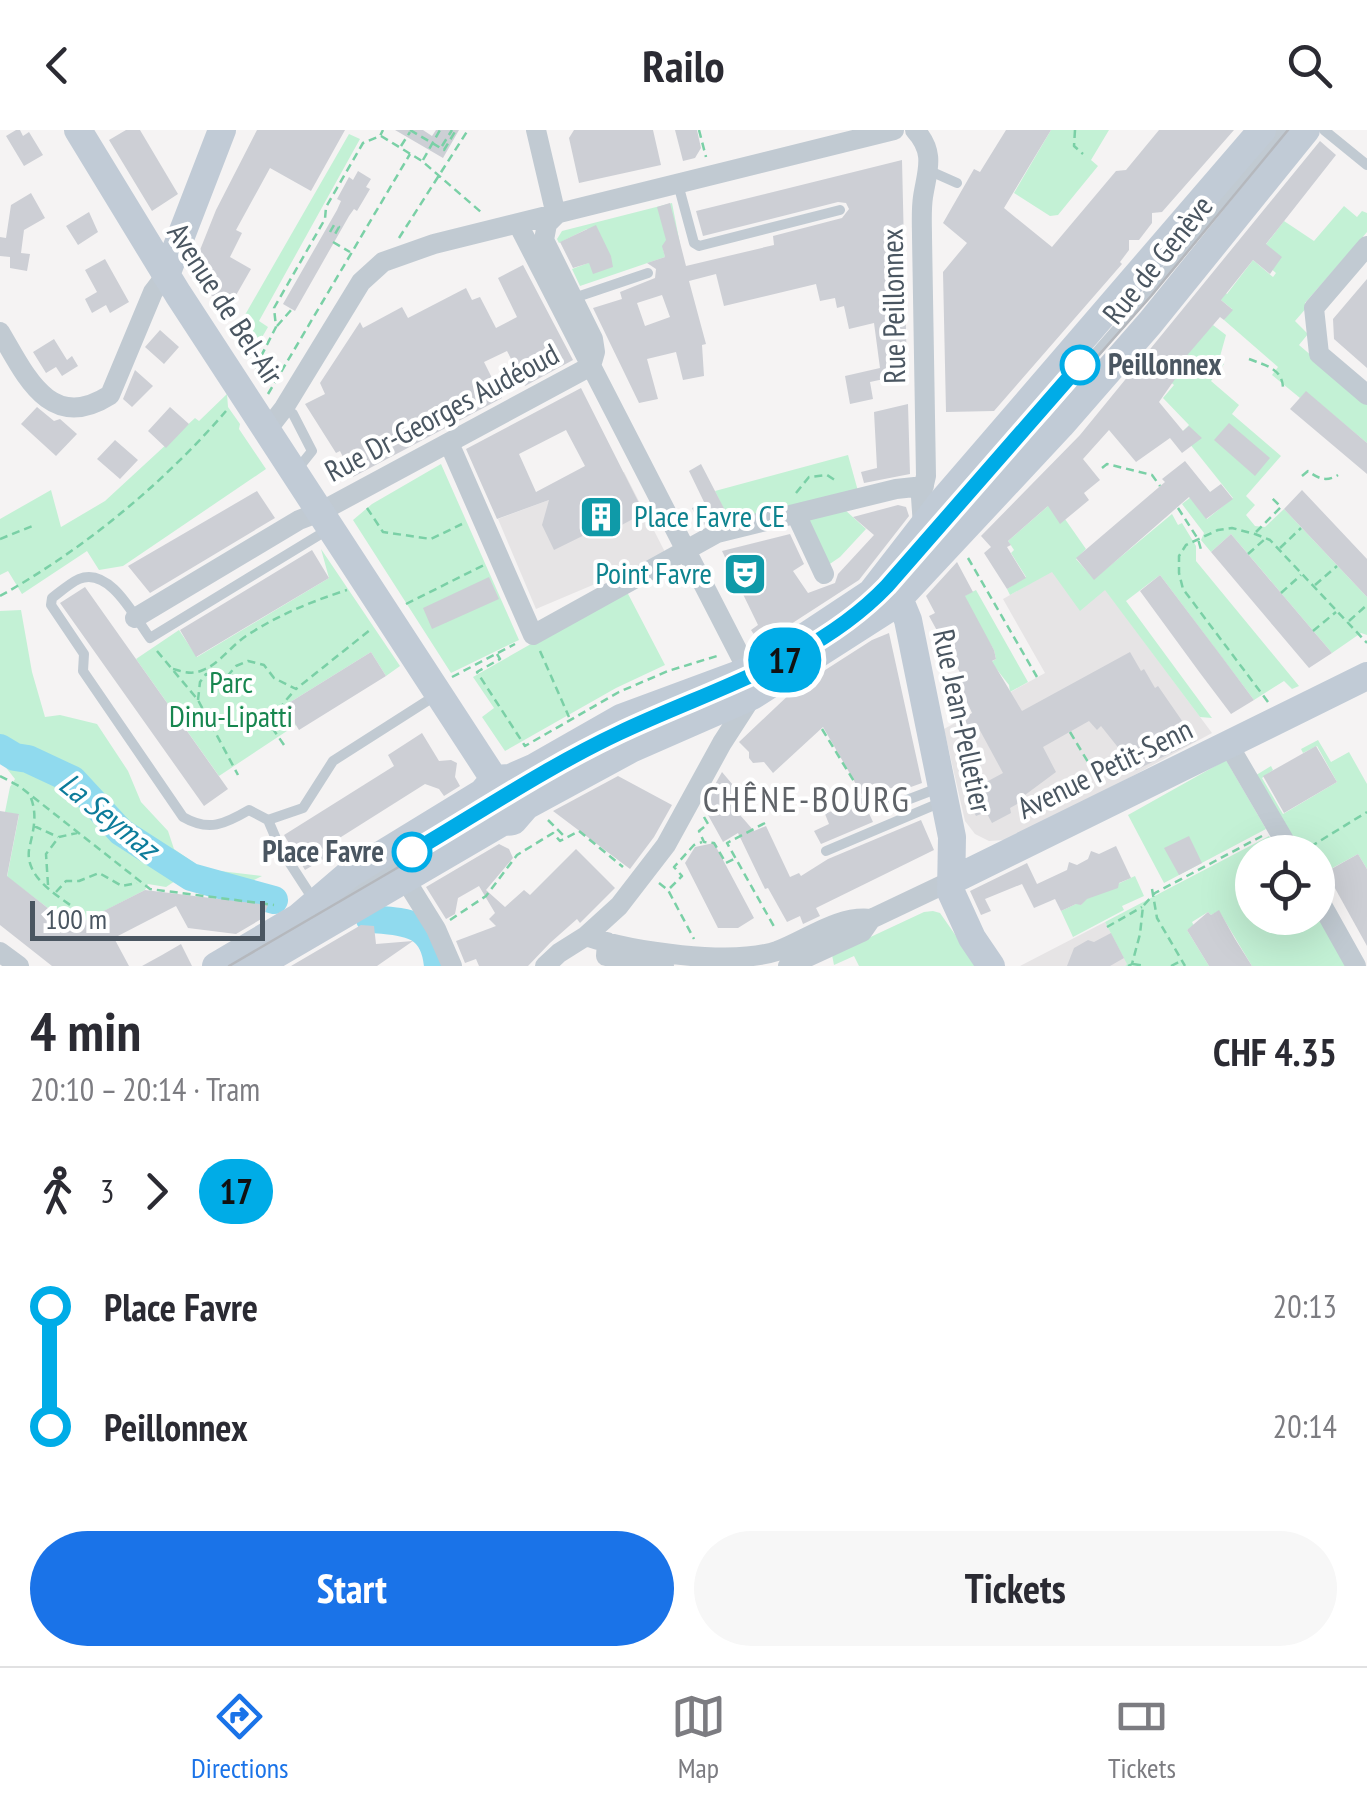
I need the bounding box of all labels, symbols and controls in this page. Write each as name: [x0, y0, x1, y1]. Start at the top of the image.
text: Railo: [642, 36, 725, 94]
icon: back: [30, 38, 85, 93]
icon: search: [1282, 38, 1337, 93]
street label: Rue de Genève: [1093, 187, 1220, 331]
street label: Avenue de Bel-Air: [160, 215, 293, 392]
street label: Rue Peillonnex: [872, 228, 913, 384]
street label: Rue Dr-Georges Audéoud: [318, 334, 565, 490]
place label: Peillonnex: [1108, 344, 1222, 383]
marker: Peillonnex: [1061, 346, 1099, 384]
building icon: Place Favre CE: [578, 494, 624, 540]
place label: Place Favre CE: [634, 496, 785, 535]
theatre icon: Point Favre: [722, 551, 768, 597]
place label: Point Favre: [595, 553, 712, 592]
street label: Rue Jean-Pelletier: [925, 625, 1002, 817]
line badge: 17: [740, 628, 830, 692]
text: 17: [768, 637, 802, 683]
park label: Parc Dinu-Lipatti: [169, 662, 293, 735]
street label: Avenue Petit-Senn: [1010, 709, 1198, 827]
water label: La Seymaz: [51, 762, 171, 870]
district label: CHÊNE-BOURG: [703, 776, 911, 822]
place label: Place Favre: [262, 831, 384, 870]
marker: Place Favre: [393, 833, 431, 871]
map controls: [1235, 835, 1335, 935]
button: locate: [1235, 835, 1335, 935]
scale bar: [30, 896, 265, 940]
text: 100 m: [45, 900, 107, 937]
text: 4 min: [30, 995, 141, 1066]
text: CHF 4.35: [1213, 1027, 1337, 1076]
text: 20:10 – 20:14 · Tram: [30, 1068, 260, 1110]
icon: walk: [30, 1164, 85, 1219]
icon: forward: [129, 1164, 184, 1219]
text: 17: [219, 1168, 253, 1214]
text: 3: [100, 1170, 114, 1212]
text: Place Favre: [104, 1282, 258, 1331]
text: 20:13: [1273, 1285, 1337, 1327]
text: Peillonnex: [104, 1402, 248, 1451]
text: 20:14: [1273, 1405, 1337, 1447]
button: Start: [30, 1531, 674, 1646]
button: Tickets: [694, 1531, 1337, 1646]
tab: Directions: [191, 1689, 289, 1786]
tab: Map: [671, 1689, 726, 1786]
tab: Tickets: [1108, 1689, 1176, 1786]

